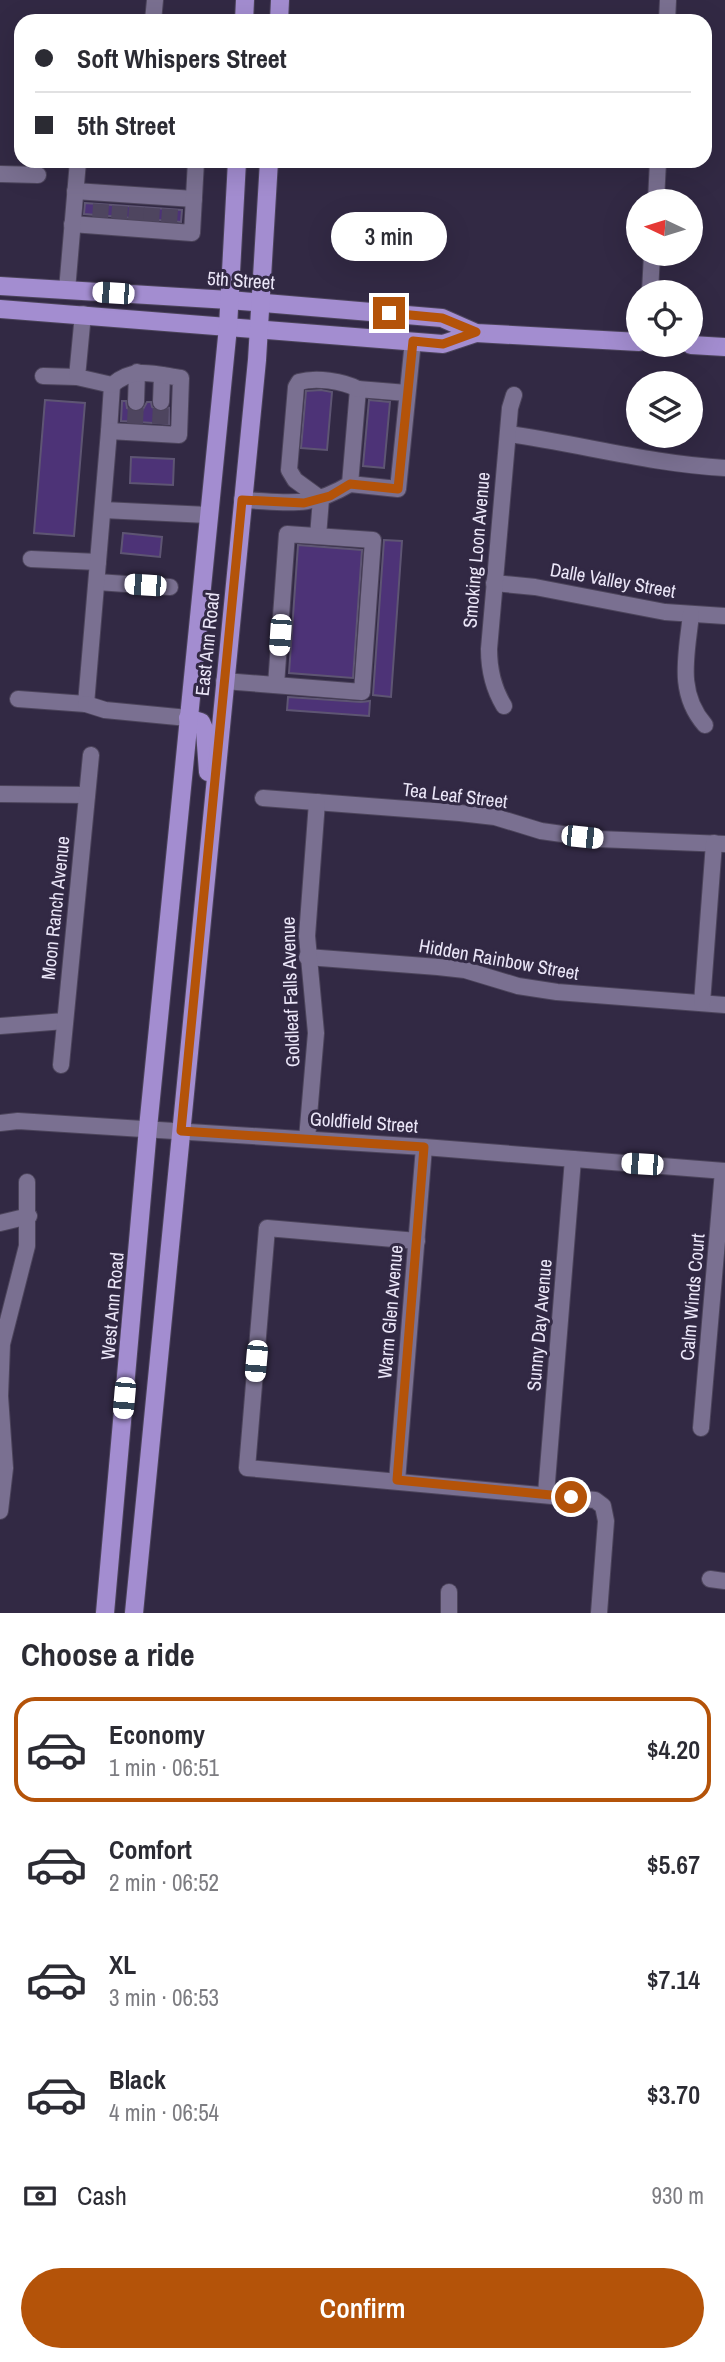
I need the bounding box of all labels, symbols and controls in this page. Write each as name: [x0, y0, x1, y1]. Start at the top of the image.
text: Soft Whispers Street: [77, 41, 287, 76]
text: 5th Street: [77, 108, 175, 143]
north arrow: [626, 189, 704, 266]
map controls: [626, 189, 703, 448]
callout: 3 min: [331, 212, 447, 260]
text: 3 min: [365, 221, 413, 252]
street label: 5th Street: [206, 265, 276, 295]
button: locate: [626, 280, 703, 357]
car: [92, 281, 135, 305]
route end: [373, 297, 405, 329]
button: layers: [626, 371, 703, 448]
street label: Smoking Loon Avenue: [456, 471, 496, 629]
street label: Dalle Valley Street: [548, 556, 678, 604]
car: [124, 573, 167, 597]
street label: East Ann Road: [189, 591, 225, 697]
car: [269, 613, 292, 657]
street label: Tea Leaf Street: [401, 776, 510, 814]
car: [561, 824, 604, 850]
street label: Moon Ranch Avenue: [35, 835, 75, 981]
street label: Goldleaf Falls Avenue: [274, 916, 306, 1068]
street label: Hidden Rainbow Street: [417, 932, 582, 986]
street label: Goldfield Street: [309, 1105, 420, 1139]
car: [621, 1152, 664, 1176]
street label: Calm Winds Court: [674, 1232, 711, 1362]
street label: Warm Glen Avenue: [371, 1244, 409, 1380]
street label: West Ann Road: [94, 1251, 130, 1361]
street label: Sunny Day Avenue: [520, 1258, 558, 1392]
car: [244, 1339, 269, 1383]
car: [112, 1376, 137, 1420]
route start: [555, 1481, 587, 1513]
text: Choose a ride: [21, 1633, 195, 1676]
text: Economy: [109, 1717, 205, 1752]
icon: car: [25, 1718, 88, 1781]
text: $4.20: [647, 1732, 700, 1767]
text: 1 min · 06:51: [109, 1752, 219, 1783]
text: Comfort: [109, 1832, 192, 1867]
icon: car: [25, 1833, 88, 1896]
text: $5.67: [647, 1847, 700, 1882]
text: 2 min · 06:52: [109, 1867, 219, 1898]
text: XL: [109, 1947, 136, 1982]
icon: car: [25, 1948, 88, 2011]
text: $7.14: [647, 1962, 700, 1997]
text: 3 min · 06:53: [109, 1982, 219, 2013]
text: Black: [109, 2062, 166, 2097]
icon: car: [25, 2063, 88, 2126]
text: $3.70: [647, 2077, 700, 2112]
text: 4 min · 06:54: [109, 2097, 219, 2128]
icon: cash: [21, 2177, 59, 2215]
text: Cash: [77, 2178, 127, 2213]
text: 930 m: [652, 2180, 704, 2211]
button: Confirm: [21, 2268, 704, 2348]

